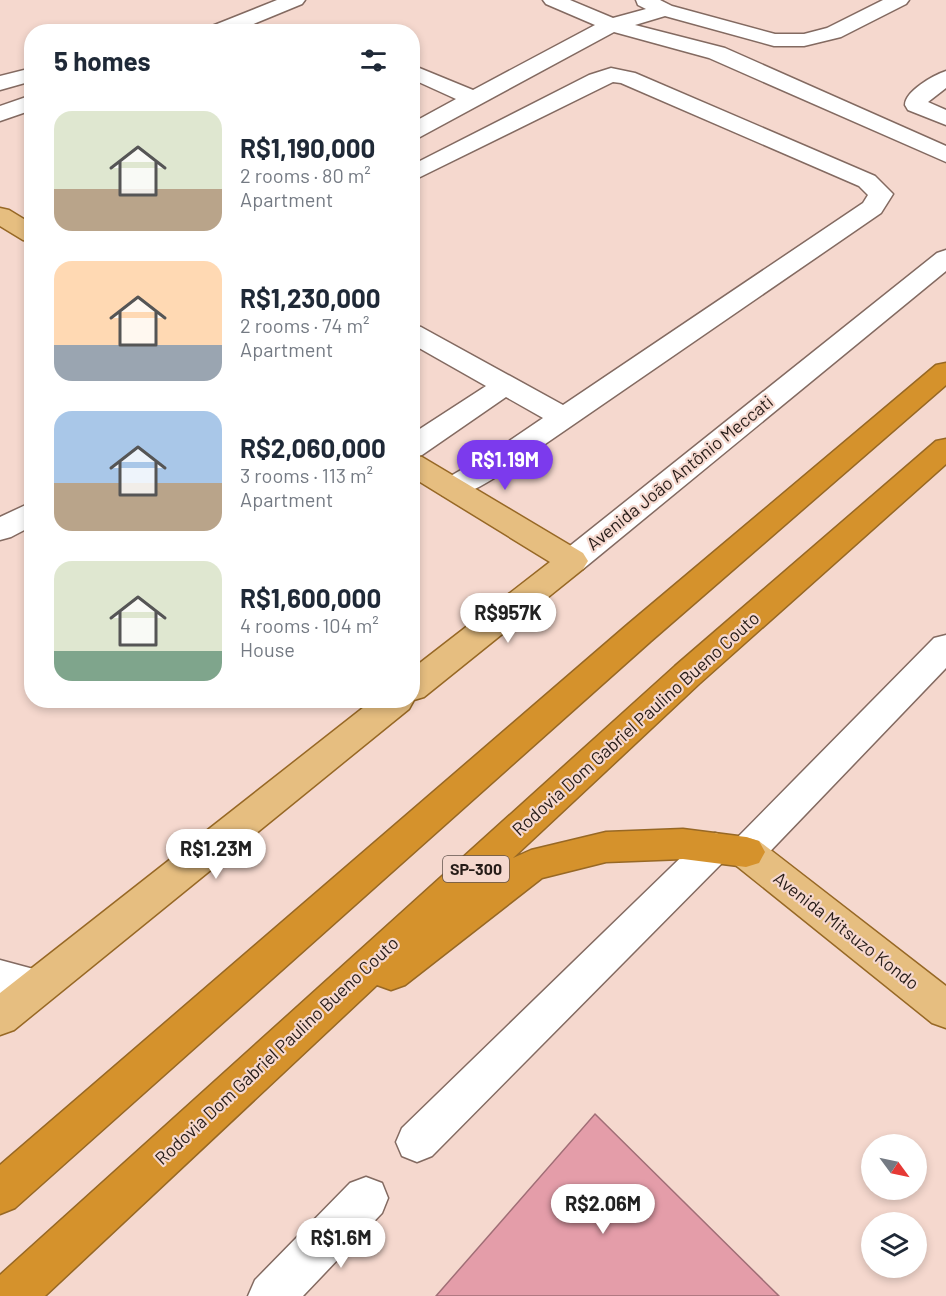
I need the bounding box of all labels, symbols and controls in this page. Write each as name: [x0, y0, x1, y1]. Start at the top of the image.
icon: filters: [357, 44, 390, 77]
text: 5 homes: [54, 45, 151, 76]
text: R$1,190,000: [240, 132, 375, 163]
icon: home: [102, 135, 174, 207]
text: 2 rooms · 80 m²: [240, 163, 371, 187]
text: Apartment: [240, 187, 333, 211]
text: R$1,230,000: [240, 282, 381, 313]
icon: home: [102, 285, 174, 357]
text: 2 rooms · 74 m²: [240, 313, 370, 337]
text: Apartment: [240, 337, 333, 361]
street label: Avenida João Antônio Meccati: [582, 390, 777, 554]
text: R$2,060,000: [240, 432, 386, 463]
icon: home: [102, 435, 174, 507]
pin: R$1.19M: [450, 440, 560, 491]
text: R$1.19M: [471, 447, 539, 471]
text: 3 rooms · 113 m²: [240, 463, 373, 487]
text: Apartment: [240, 487, 333, 511]
text: R$1,600,000: [240, 582, 381, 613]
icon: home: [102, 585, 174, 657]
pin: R$957K: [459, 593, 557, 644]
text: R$957K: [474, 600, 542, 624]
street label: Rodovia Dom Gabriel Paulino Bueno Couto: [507, 606, 763, 840]
text: 4 rooms · 104 m²: [240, 613, 379, 637]
text: House: [240, 637, 295, 661]
pin: R$1.23M: [161, 829, 271, 880]
text: R$1.23M: [180, 836, 252, 860]
road number: SP-300: [443, 856, 509, 882]
street label: Avenida Mitsuzo Kondo: [769, 867, 924, 994]
street label: Rodovia Dom Gabriel Paulino Bueno Couto: [150, 932, 403, 1169]
north arrow: [861, 1134, 927, 1200]
map controls: [861, 1134, 927, 1278]
pin: R$2.06M: [548, 1184, 658, 1235]
text: R$2.06M: [565, 1191, 641, 1215]
button: layers: [861, 1212, 927, 1278]
pin: R$1.6M: [292, 1218, 390, 1269]
text: R$1.6M: [310, 1225, 372, 1249]

